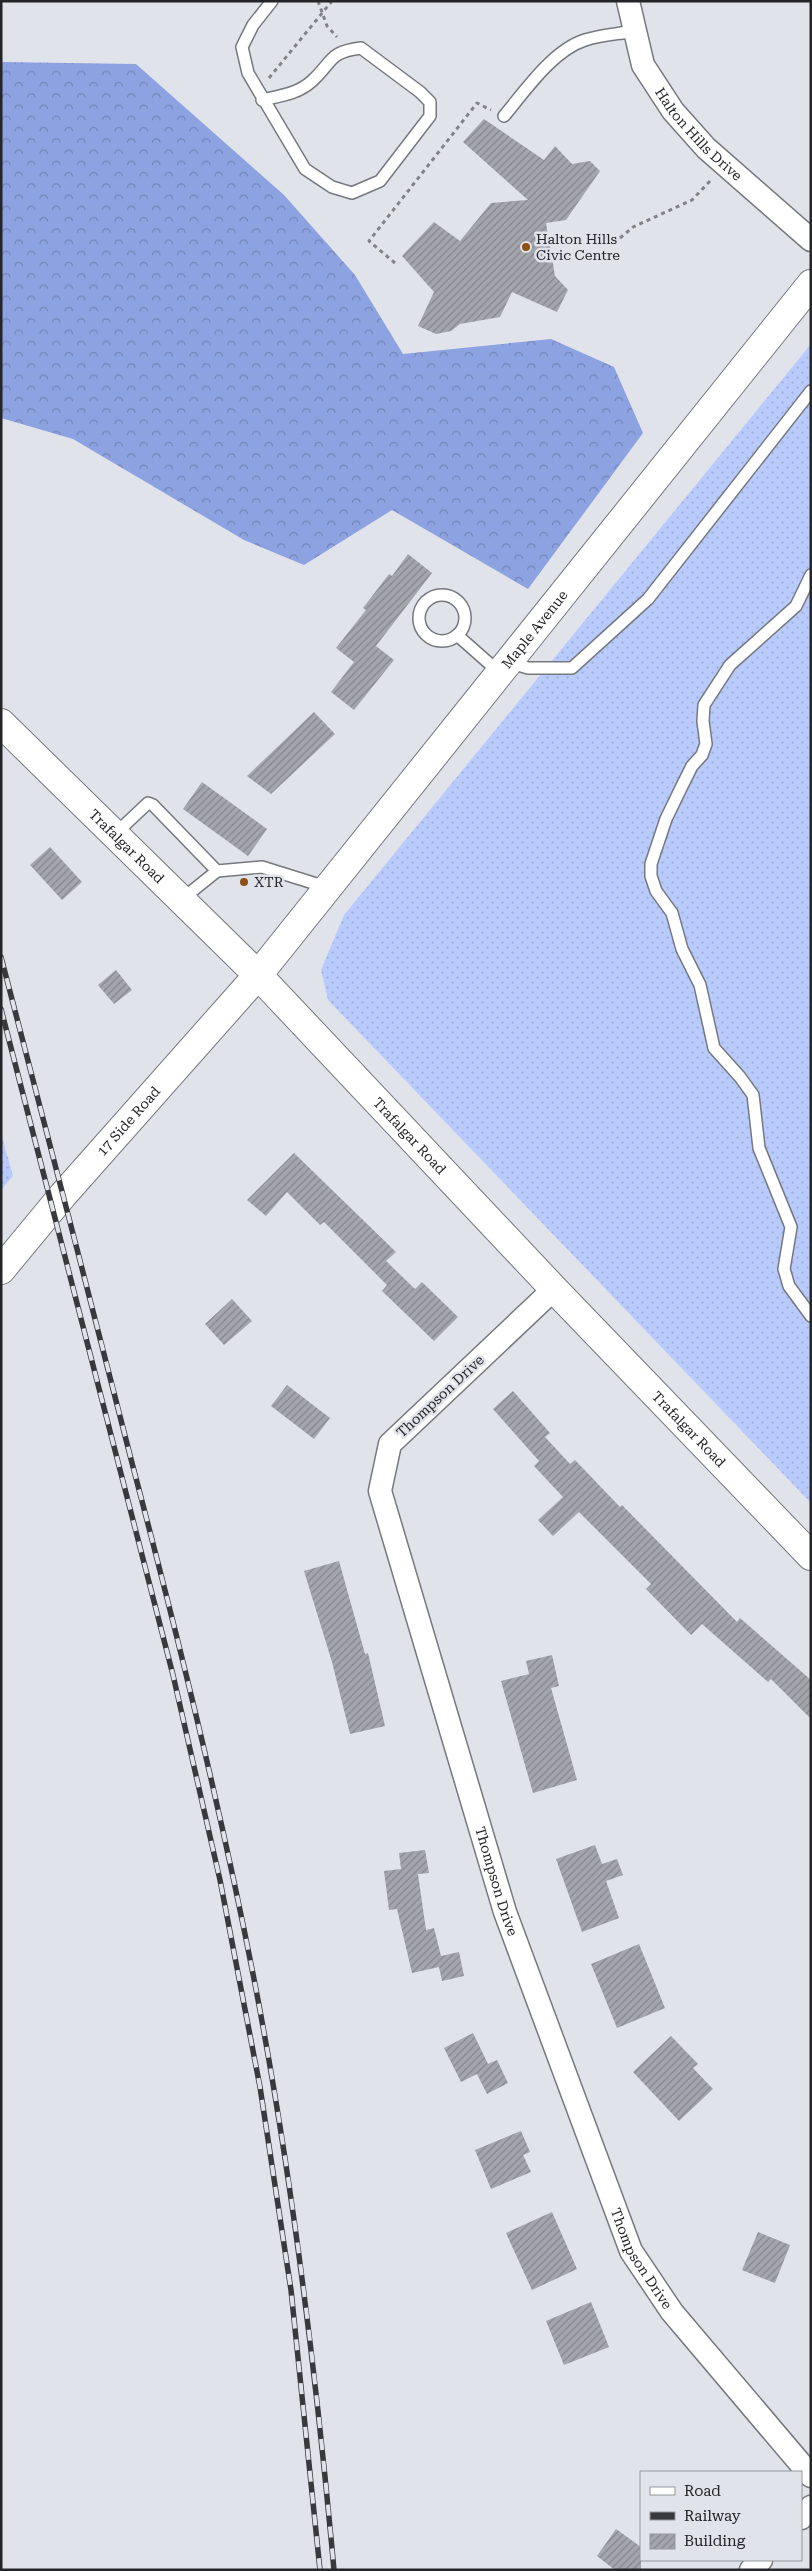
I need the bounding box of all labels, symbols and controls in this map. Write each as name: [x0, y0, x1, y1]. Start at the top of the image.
street label: Halton Hills Drive: [652, 85, 746, 184]
place label: Halton Hills Civic Centre: [536, 231, 620, 263]
marker: Halton Hills Civic Centre: [520, 241, 532, 253]
street label: Maple Avenue: [498, 587, 571, 672]
street label: Trafalgar Road: [86, 806, 168, 887]
place label: XTR: [254, 874, 284, 890]
marker: XTR: [238, 876, 250, 888]
street label: 17 Side Road: [94, 1083, 163, 1159]
street label: Trafalgar Road: [370, 1094, 449, 1177]
street label: Thompson Drive: [393, 1351, 487, 1440]
street label: Trafalgar Road: [649, 1388, 729, 1470]
street label: Thompson Drive: [472, 1825, 521, 1938]
street label: Thompson Drive: [608, 2206, 676, 2312]
legend: [640, 2471, 802, 2561]
text: Road: [684, 2482, 721, 2500]
text: Railway: [684, 2507, 741, 2525]
text: Building: [684, 2532, 746, 2550]

